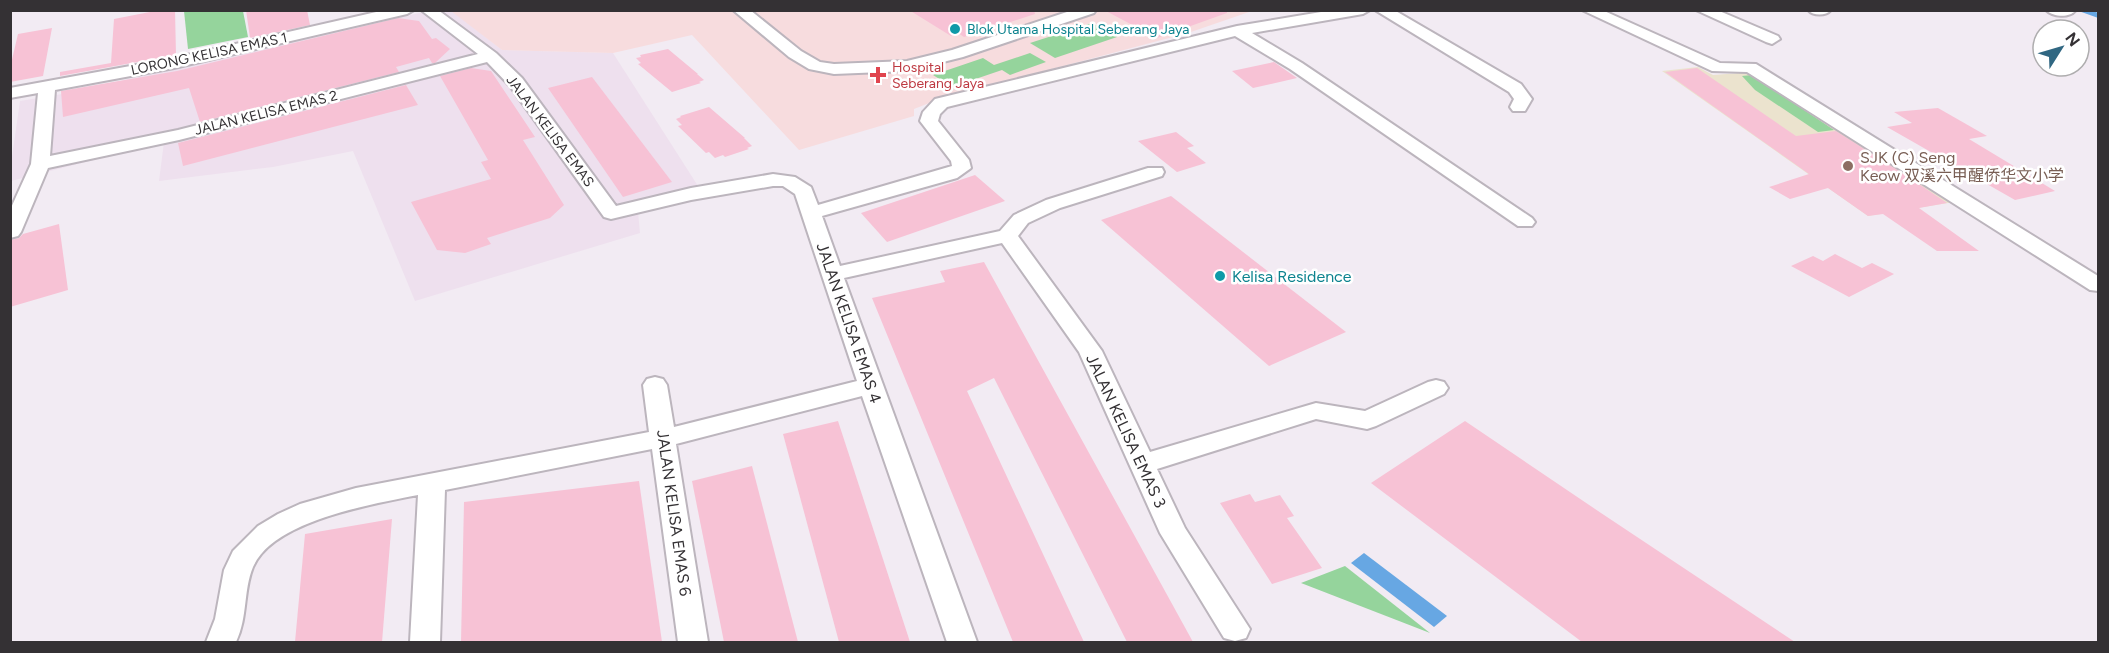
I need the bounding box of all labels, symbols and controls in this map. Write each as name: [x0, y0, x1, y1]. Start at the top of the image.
north arrow: [2031, 18, 2091, 78]
place label: Blok Utama Hospital Seberang Jaya: [967, 21, 1189, 38]
marker: Blok Utama Hospital Seberang Jaya: [948, 22, 962, 36]
street label: LORONG KELISA EMAS 1: [129, 29, 289, 79]
text: N: [2061, 29, 2084, 50]
place label: Hospital Seberang Jaya: [892, 59, 984, 92]
marker: Hospital Seberang Jaya: [869, 66, 887, 84]
street label: JALAN KELISA EMAS: [502, 72, 598, 190]
street label: JALAN KELISA EMAS 2: [193, 87, 339, 139]
place label: SJK (C) Seng Keow 双溪六甲醒侨华文小学: [1860, 148, 2064, 185]
marker: SJK (C) Seng Keow 双溪六甲醒侨华文小学: [1841, 159, 1855, 173]
street label: JALAN KELISA EMAS 4: [813, 240, 885, 406]
place label: Kelisa Residence: [1232, 267, 1352, 286]
marker: Kelisa Residence: [1213, 269, 1227, 283]
street label: JALAN KELISA EMAS 3: [1082, 351, 1170, 511]
street label: JALAN KELISA EMAS 6: [653, 429, 695, 597]

